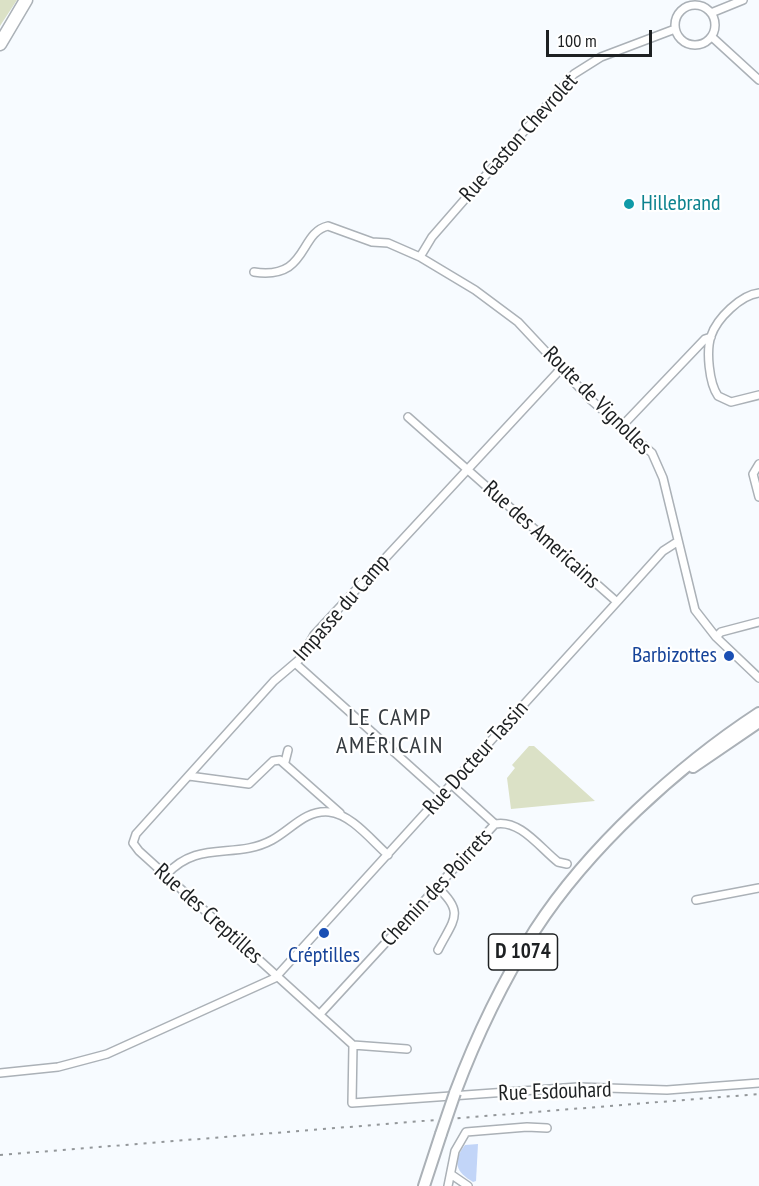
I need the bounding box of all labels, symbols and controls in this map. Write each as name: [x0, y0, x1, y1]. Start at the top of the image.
scale bar: [549, 18, 656, 56]
text: 100 m: [557, 29, 597, 52]
street label: Rue Gaston Chevrolet: [455, 68, 583, 208]
place label: Hillebrand: [641, 191, 720, 217]
marker: Hillebrand: [622, 197, 636, 211]
street label: Route de Vignolles: [537, 341, 657, 461]
street label: Rue des Americains: [477, 476, 605, 594]
street label: Impasse du Camp: [289, 549, 395, 667]
place label: Barbizottes: [632, 643, 717, 669]
marker: Barbizottes: [722, 649, 736, 663]
street label: Rue Docteur Tassin: [418, 696, 534, 820]
district label: LE CAMP AMÉRICAIN: [336, 704, 444, 760]
street label: Chemin des Poirrets: [376, 824, 498, 952]
street label: Rue des Creptilles: [148, 858, 268, 970]
marker: Créptilles: [317, 926, 331, 940]
road number: D 1074: [488, 934, 558, 970]
place label: Créptilles: [288, 943, 360, 969]
street label: Rue Esdouhard: [498, 1077, 612, 1107]

